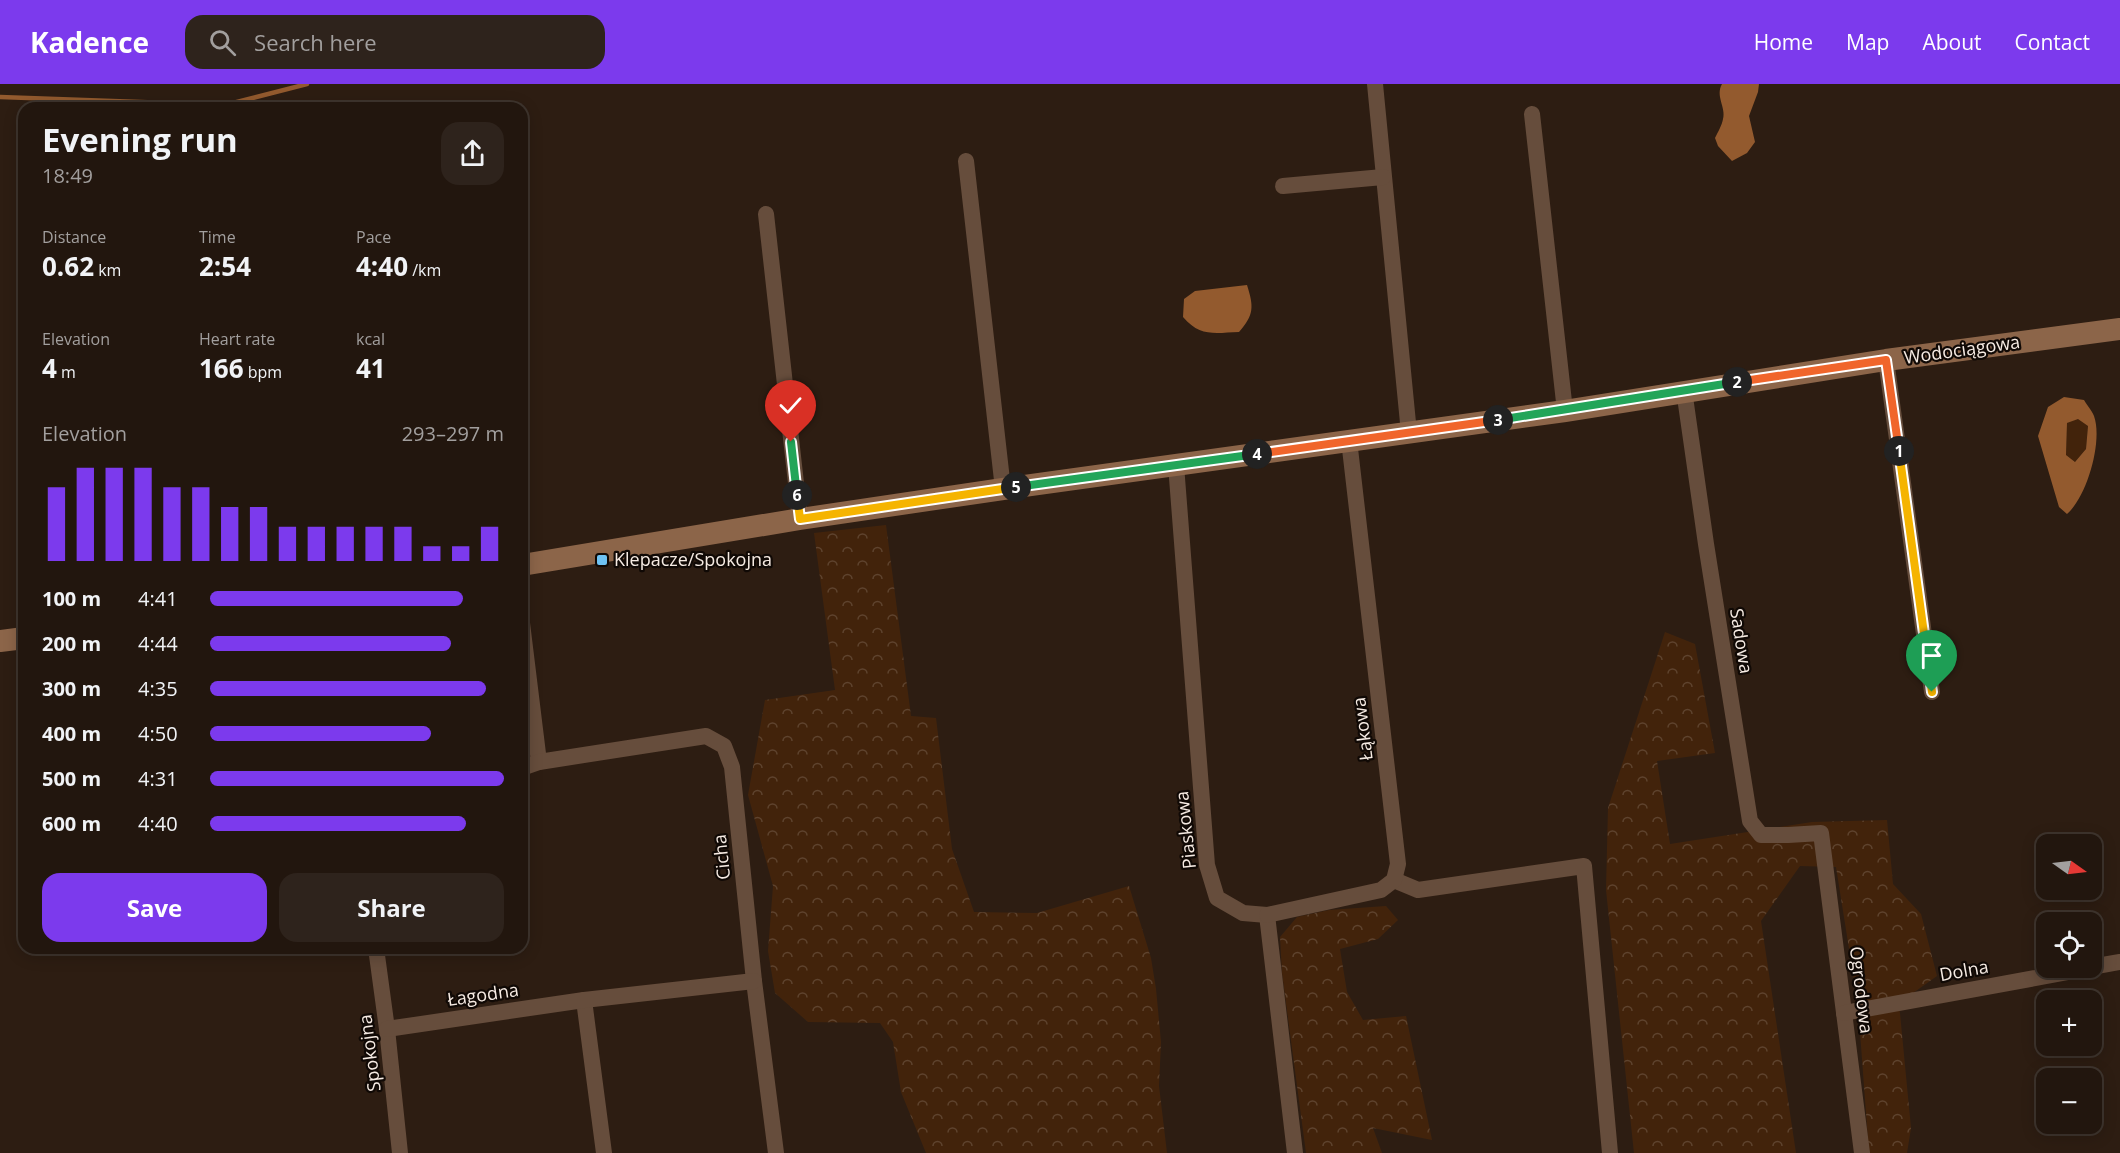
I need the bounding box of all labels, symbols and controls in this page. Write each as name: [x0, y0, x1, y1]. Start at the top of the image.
search box: [185, 15, 605, 69]
text: Kadence: [30, 23, 149, 61]
icon: search: [206, 26, 239, 59]
text: Search here: [254, 27, 377, 57]
text: Home: [1754, 28, 1813, 56]
text: Map: [1846, 28, 1889, 56]
text: About: [1922, 28, 1982, 56]
text: Contact: [2015, 28, 2090, 56]
text: Evening run: [42, 117, 238, 162]
button: share: [441, 122, 504, 185]
text: 18:49: [42, 162, 93, 189]
text: Distance: [42, 226, 106, 248]
text: Time: [199, 226, 236, 248]
text: Pace: [356, 226, 391, 248]
text: 0.62: [42, 248, 94, 284]
text: 2:54: [199, 248, 251, 284]
text: 4:40: [356, 248, 408, 284]
text: km: [94, 259, 121, 281]
text: /km: [408, 259, 441, 281]
text: Elevation: [42, 328, 110, 350]
text: Heart rate: [199, 328, 275, 350]
text: kcal: [356, 328, 385, 350]
street label: Wodociągowa: [1902, 329, 2021, 369]
text: 4: [42, 350, 57, 386]
text: 166: [199, 350, 244, 386]
text: 41: [356, 350, 386, 386]
text: m: [57, 361, 76, 383]
text: bpm: [244, 361, 282, 383]
pin: 2: [1722, 367, 1752, 397]
text: 2: [1732, 371, 1742, 393]
pin: [765, 380, 816, 442]
icon: check: [774, 389, 807, 422]
pin: 3: [1483, 405, 1513, 435]
text: 3: [1493, 409, 1503, 431]
text: Elevation: [42, 420, 127, 447]
text: 293–297 m: [402, 420, 504, 447]
pin: 1: [1884, 436, 1914, 466]
pin: 4: [1242, 439, 1272, 469]
text: 1: [1894, 440, 1904, 462]
text: 4: [1252, 443, 1262, 465]
pin: 5: [1001, 472, 1031, 502]
text: 5: [1011, 476, 1021, 498]
pin: 6: [782, 480, 812, 510]
text: 6: [792, 484, 802, 506]
place label: Klepacze/Spokojna: [614, 547, 772, 571]
marker: Klepacze/Spokojna: [595, 553, 609, 567]
text: 100 m: [42, 585, 101, 612]
text: 4:41: [138, 585, 178, 612]
street label: Sadowa: [1725, 607, 1759, 675]
text: 200 m: [42, 630, 101, 657]
text: 4:44: [138, 630, 178, 657]
pin: [1906, 630, 1957, 692]
icon: arrive: [1915, 639, 1948, 672]
text: 300 m: [42, 675, 101, 702]
text: 4:35: [138, 675, 178, 702]
street label: Łąkowa: [1346, 696, 1378, 762]
text: 400 m: [42, 720, 101, 747]
text: 4:50: [138, 720, 178, 747]
text: 500 m: [42, 765, 101, 792]
text: 4:31: [138, 765, 178, 792]
street label: Piaskowa: [1169, 790, 1201, 870]
text: 600 m: [42, 810, 101, 837]
text: 4:40: [138, 810, 178, 837]
street label: Cicha: [707, 833, 735, 881]
north arrow: [2036, 834, 2102, 900]
map controls: [2036, 834, 2102, 1134]
button: Save: [42, 873, 267, 942]
button: Share: [279, 873, 504, 942]
button: locate: [2036, 912, 2102, 978]
street label: Ogrodowa: [1845, 945, 1879, 1035]
street label: Dolna: [1937, 954, 1990, 986]
street label: Łagodna: [446, 977, 520, 1011]
button: +: [2036, 990, 2102, 1056]
street label: Spokojna: [352, 1013, 386, 1093]
button: −: [2036, 1068, 2102, 1134]

